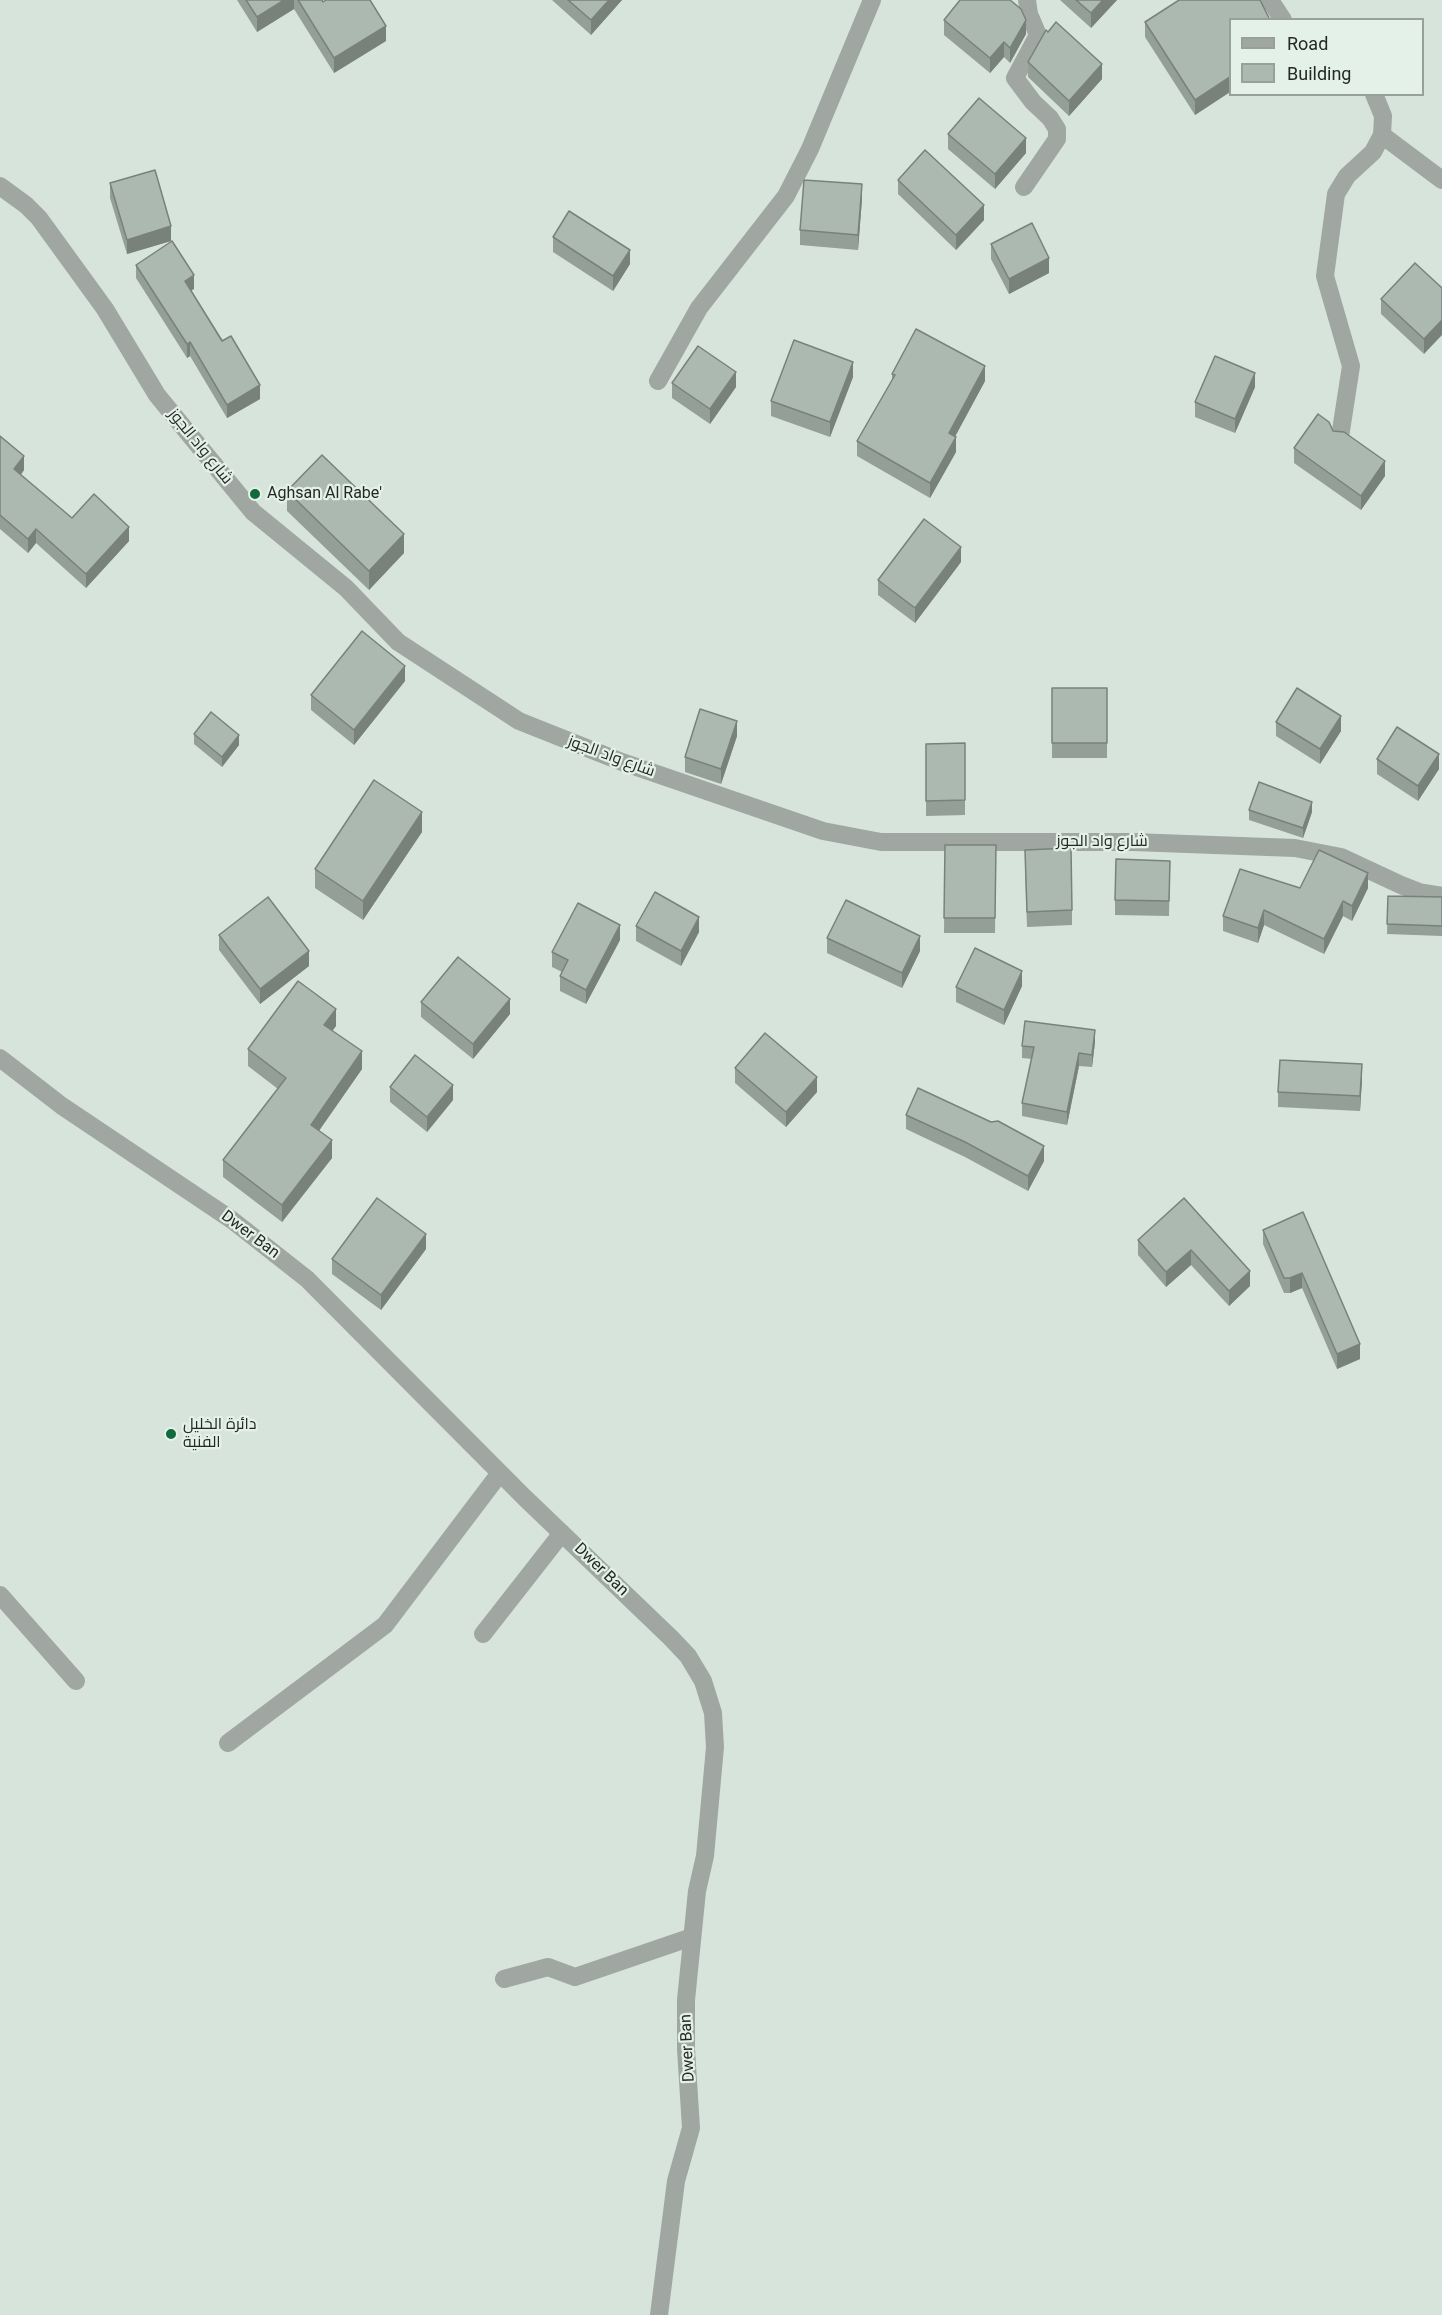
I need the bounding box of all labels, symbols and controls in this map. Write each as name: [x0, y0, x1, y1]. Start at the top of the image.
legend: [1229, 18, 1424, 96]
text: Road: [1287, 33, 1328, 54]
text: Building: [1287, 63, 1351, 84]
street label: شارع واد الجوز: [164, 405, 236, 489]
place label: Aghsan Al Rabe': [267, 484, 382, 504]
marker: Aghsan Al Rabe': [248, 487, 262, 501]
street label: شارع واد الجوز: [565, 732, 657, 782]
street label: شارع واد الجوز: [1056, 832, 1148, 852]
street label: Dwer Ban: [217, 1207, 283, 1263]
place label: دائرة الخليل الفنية: [183, 1415, 257, 1453]
marker: دائرة الخليل الفنية: [164, 1427, 178, 1441]
street label: Dwer Ban: [570, 1540, 632, 1600]
street label: Dwer Ban: [677, 2014, 699, 2082]

